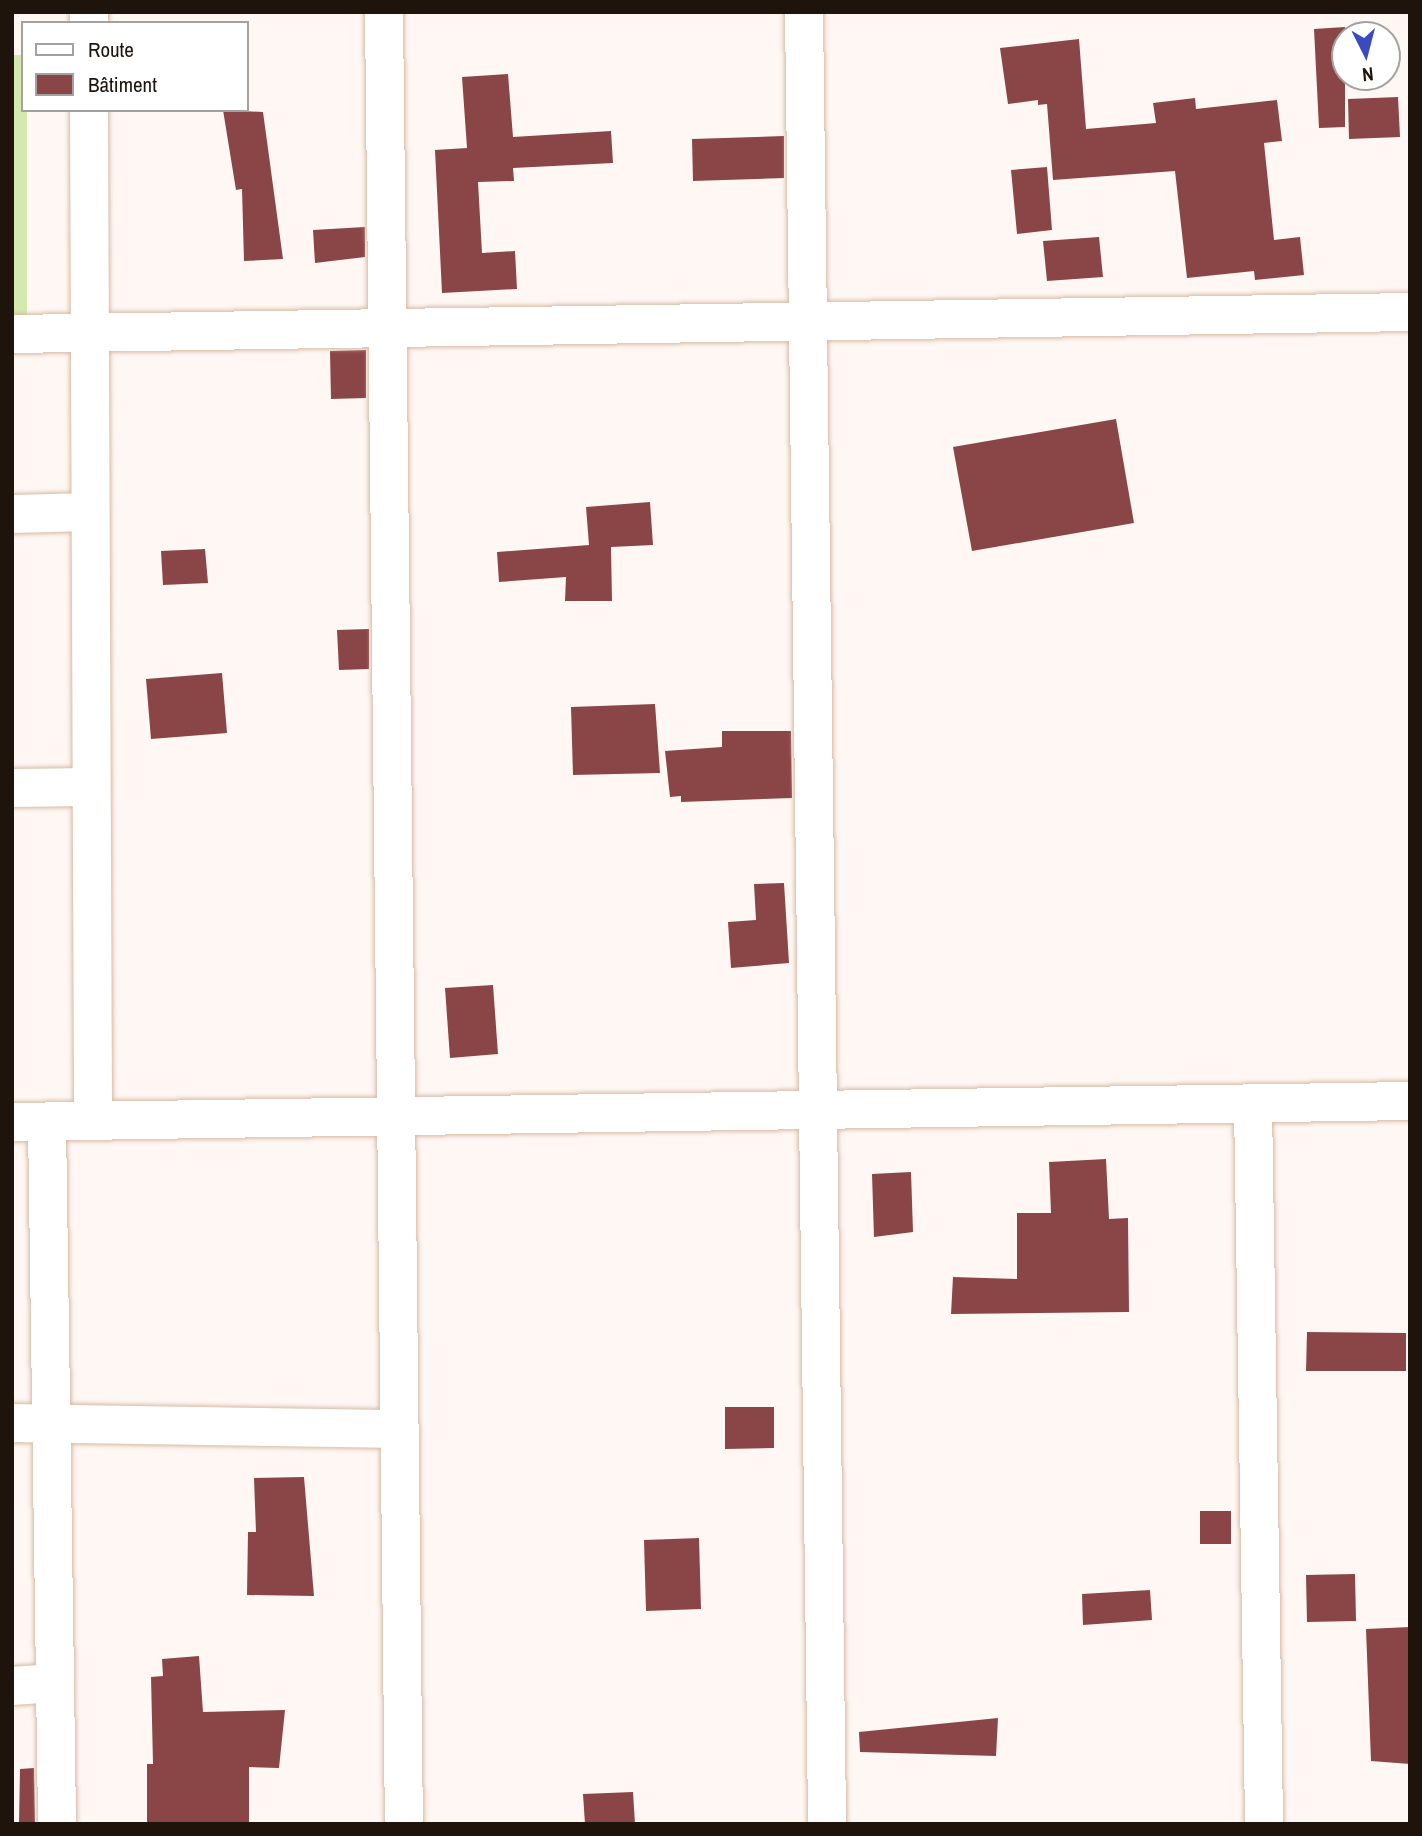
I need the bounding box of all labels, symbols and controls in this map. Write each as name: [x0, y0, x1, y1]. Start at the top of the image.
legend: [21, 21, 248, 112]
north arrow: [1331, 21, 1401, 91]
text: Route: [88, 35, 134, 64]
text: N: [1361, 61, 1375, 88]
text: Bâtiment: [88, 70, 157, 99]

